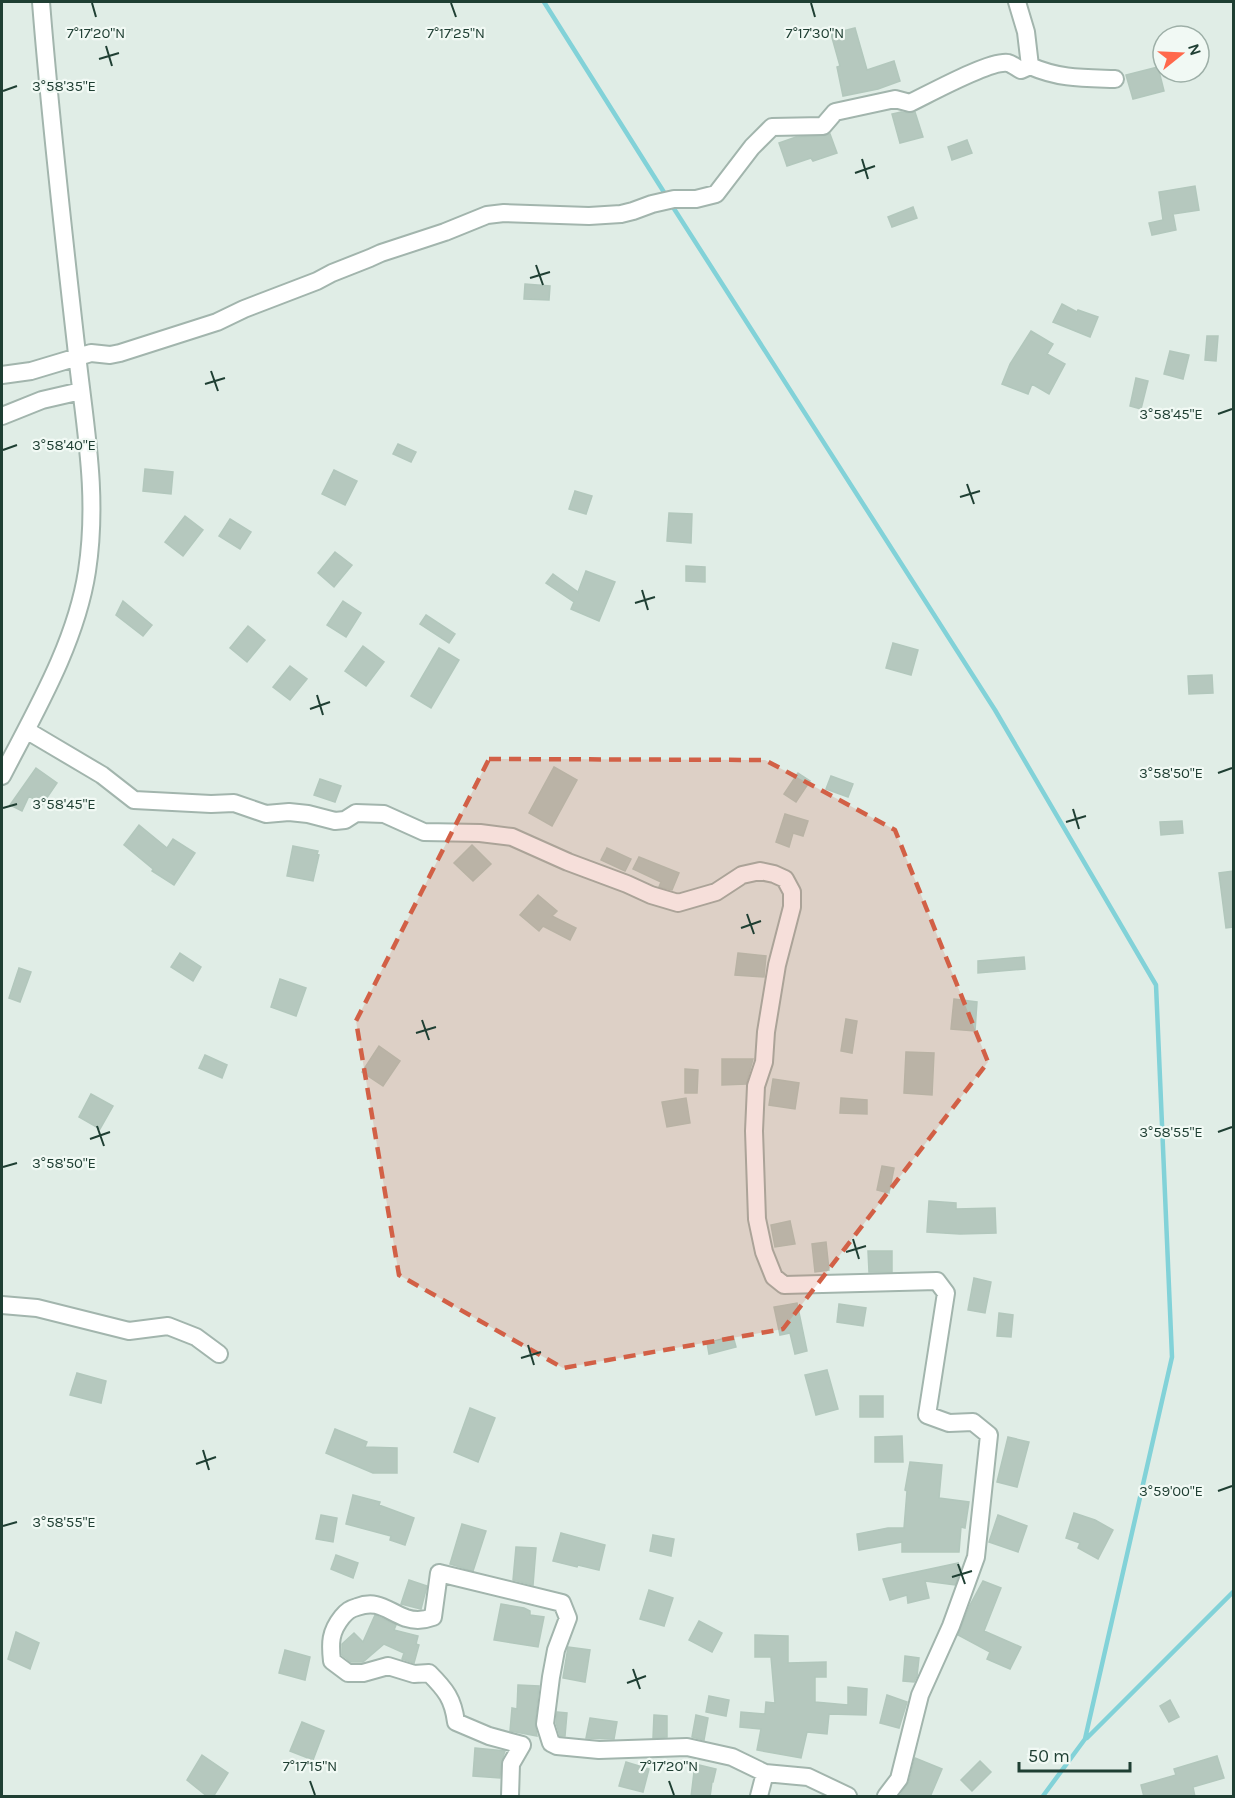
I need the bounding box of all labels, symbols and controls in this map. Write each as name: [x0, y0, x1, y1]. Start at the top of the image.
text: 7°17'20"N: [67, 24, 125, 42]
text: 7°17'25"N: [427, 24, 485, 42]
text: 7°17'30"N: [786, 24, 844, 42]
north arrow: [1151, 24, 1211, 84]
text: N: [1184, 41, 1206, 58]
text: 3°58'35"E: [32, 77, 96, 95]
text: 3°58'45"E: [1139, 405, 1203, 423]
text: 3°58'40"E: [32, 436, 96, 454]
text: 3°58'50"E: [1139, 764, 1203, 782]
text: 3°58'45"E: [32, 795, 96, 813]
text: 3°58'55"E: [1139, 1123, 1203, 1141]
text: 3°58'50"E: [32, 1154, 96, 1172]
text: 3°59'00"E: [1139, 1482, 1203, 1500]
text: 3°58'55"E: [32, 1513, 96, 1531]
scale bar: [1019, 1735, 1130, 1773]
text: 50 m: [1028, 1745, 1070, 1767]
text: 7°17'15"N: [283, 1757, 337, 1775]
text: 7°17'20"N: [640, 1757, 698, 1775]

